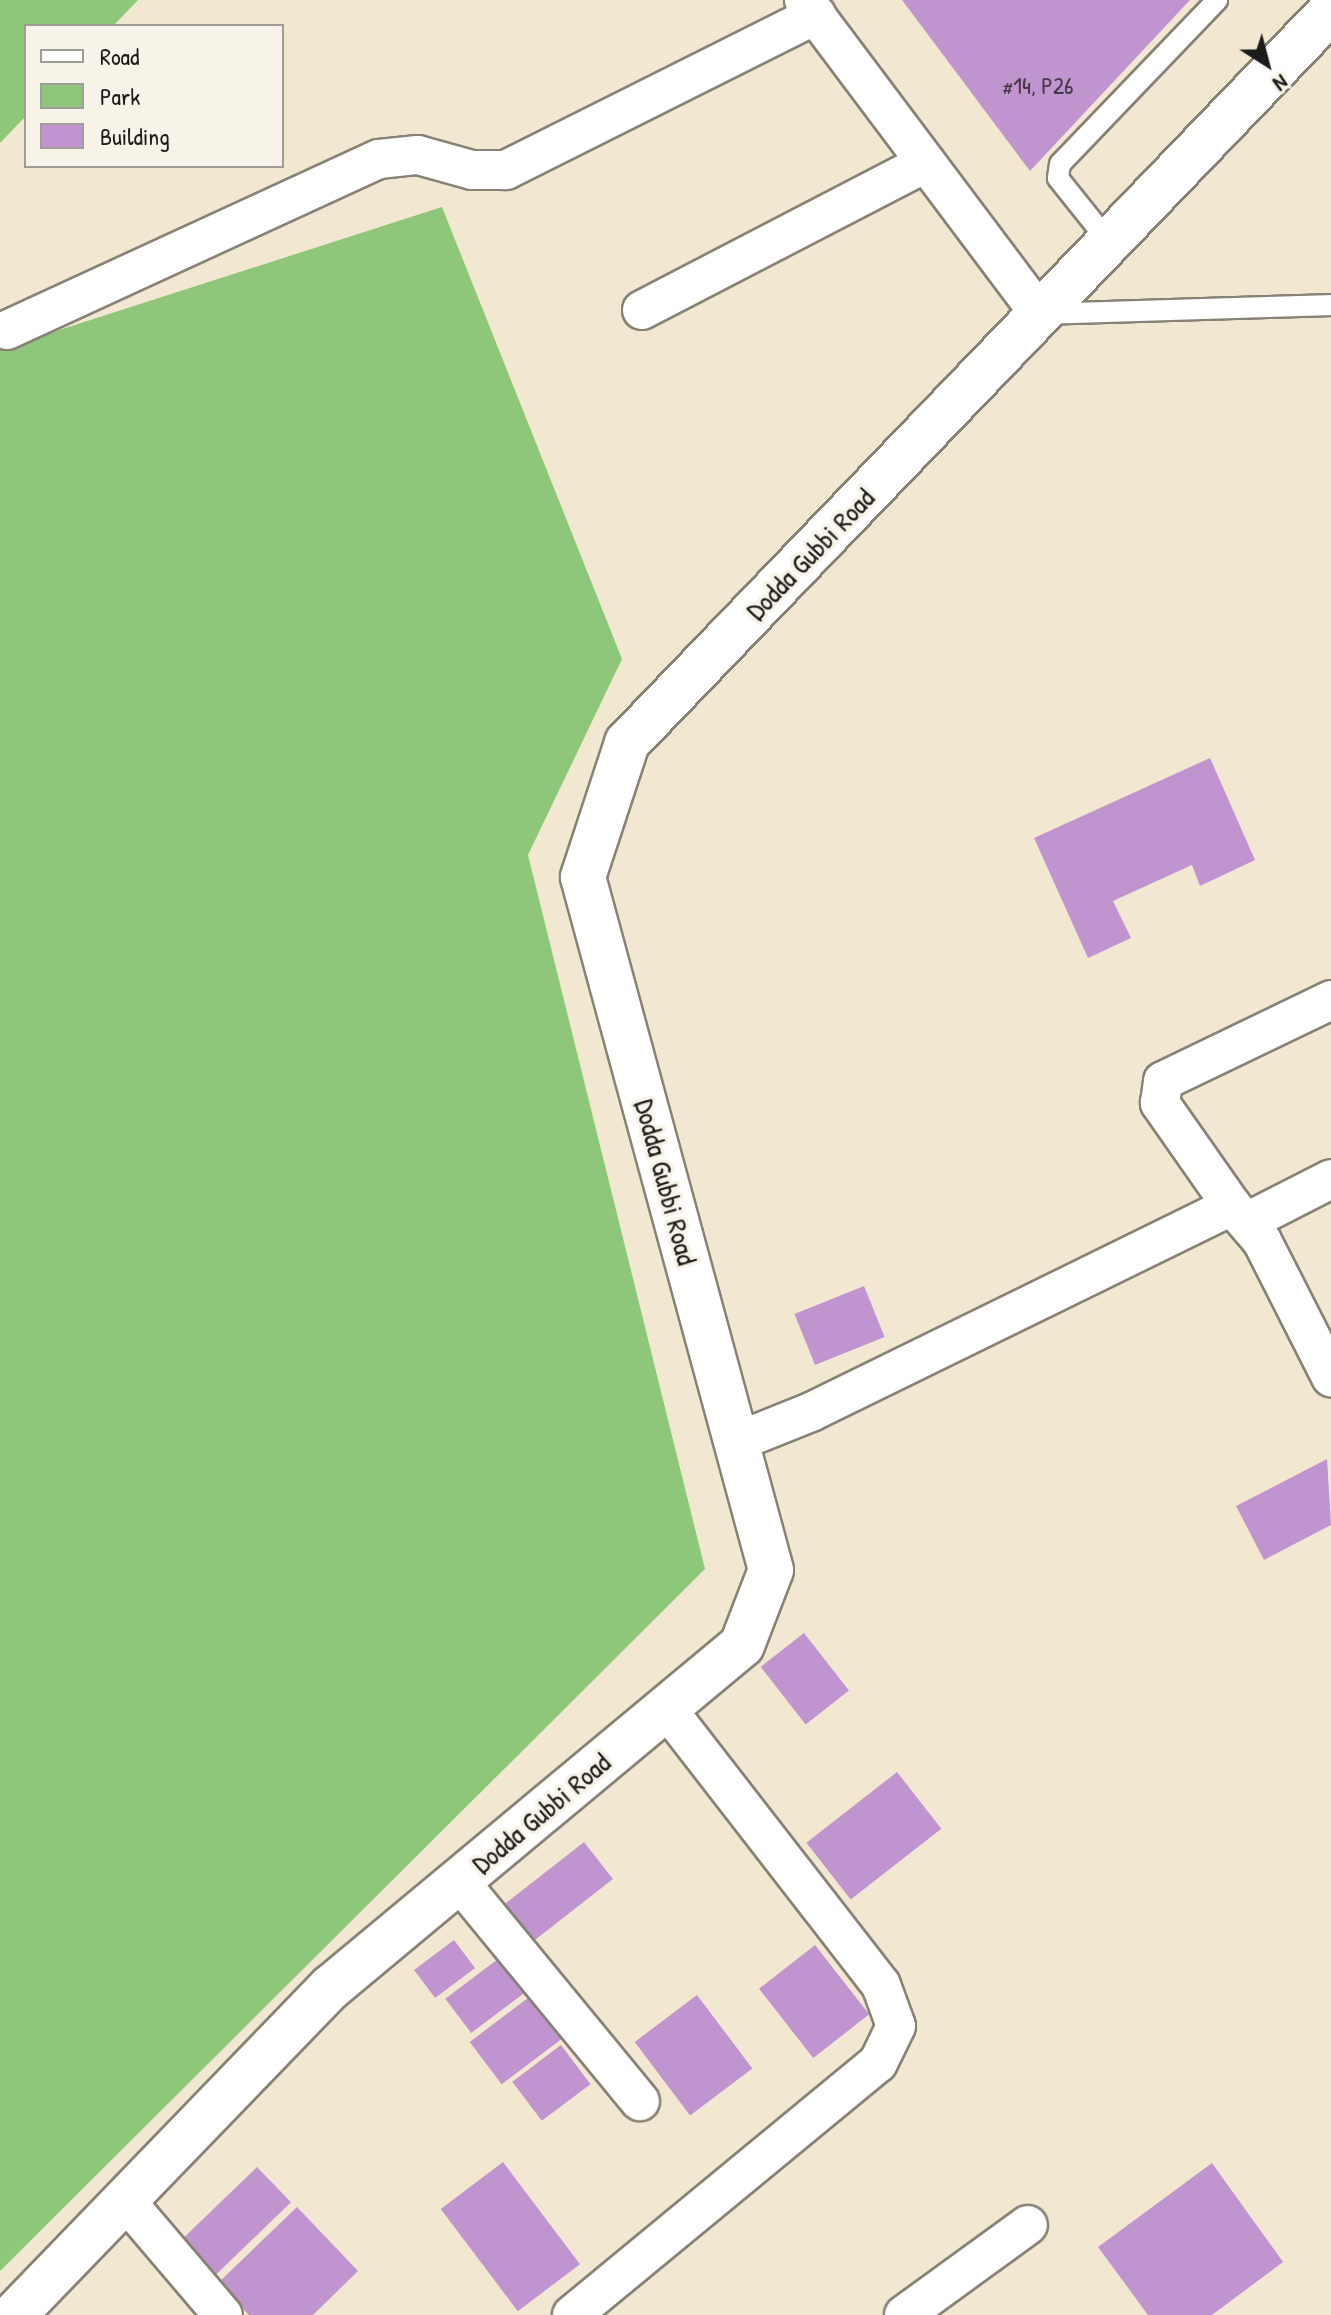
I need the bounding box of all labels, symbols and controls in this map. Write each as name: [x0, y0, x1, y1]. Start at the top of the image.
legend: [24, 24, 284, 168]
north arrow: [1227, 24, 1307, 104]
text: Road: [100, 40, 139, 72]
text: N: [1268, 68, 1295, 99]
house number: #14, P26: [1002, 72, 1074, 100]
text: Park: [100, 80, 140, 112]
text: Building: [100, 120, 170, 152]
street label: Dodda Gubbi Road: [739, 481, 881, 627]
street label: Dodda Gubbi Road: [628, 1095, 704, 1269]
street label: Dodda Gubbi Road: [465, 1745, 617, 1881]

